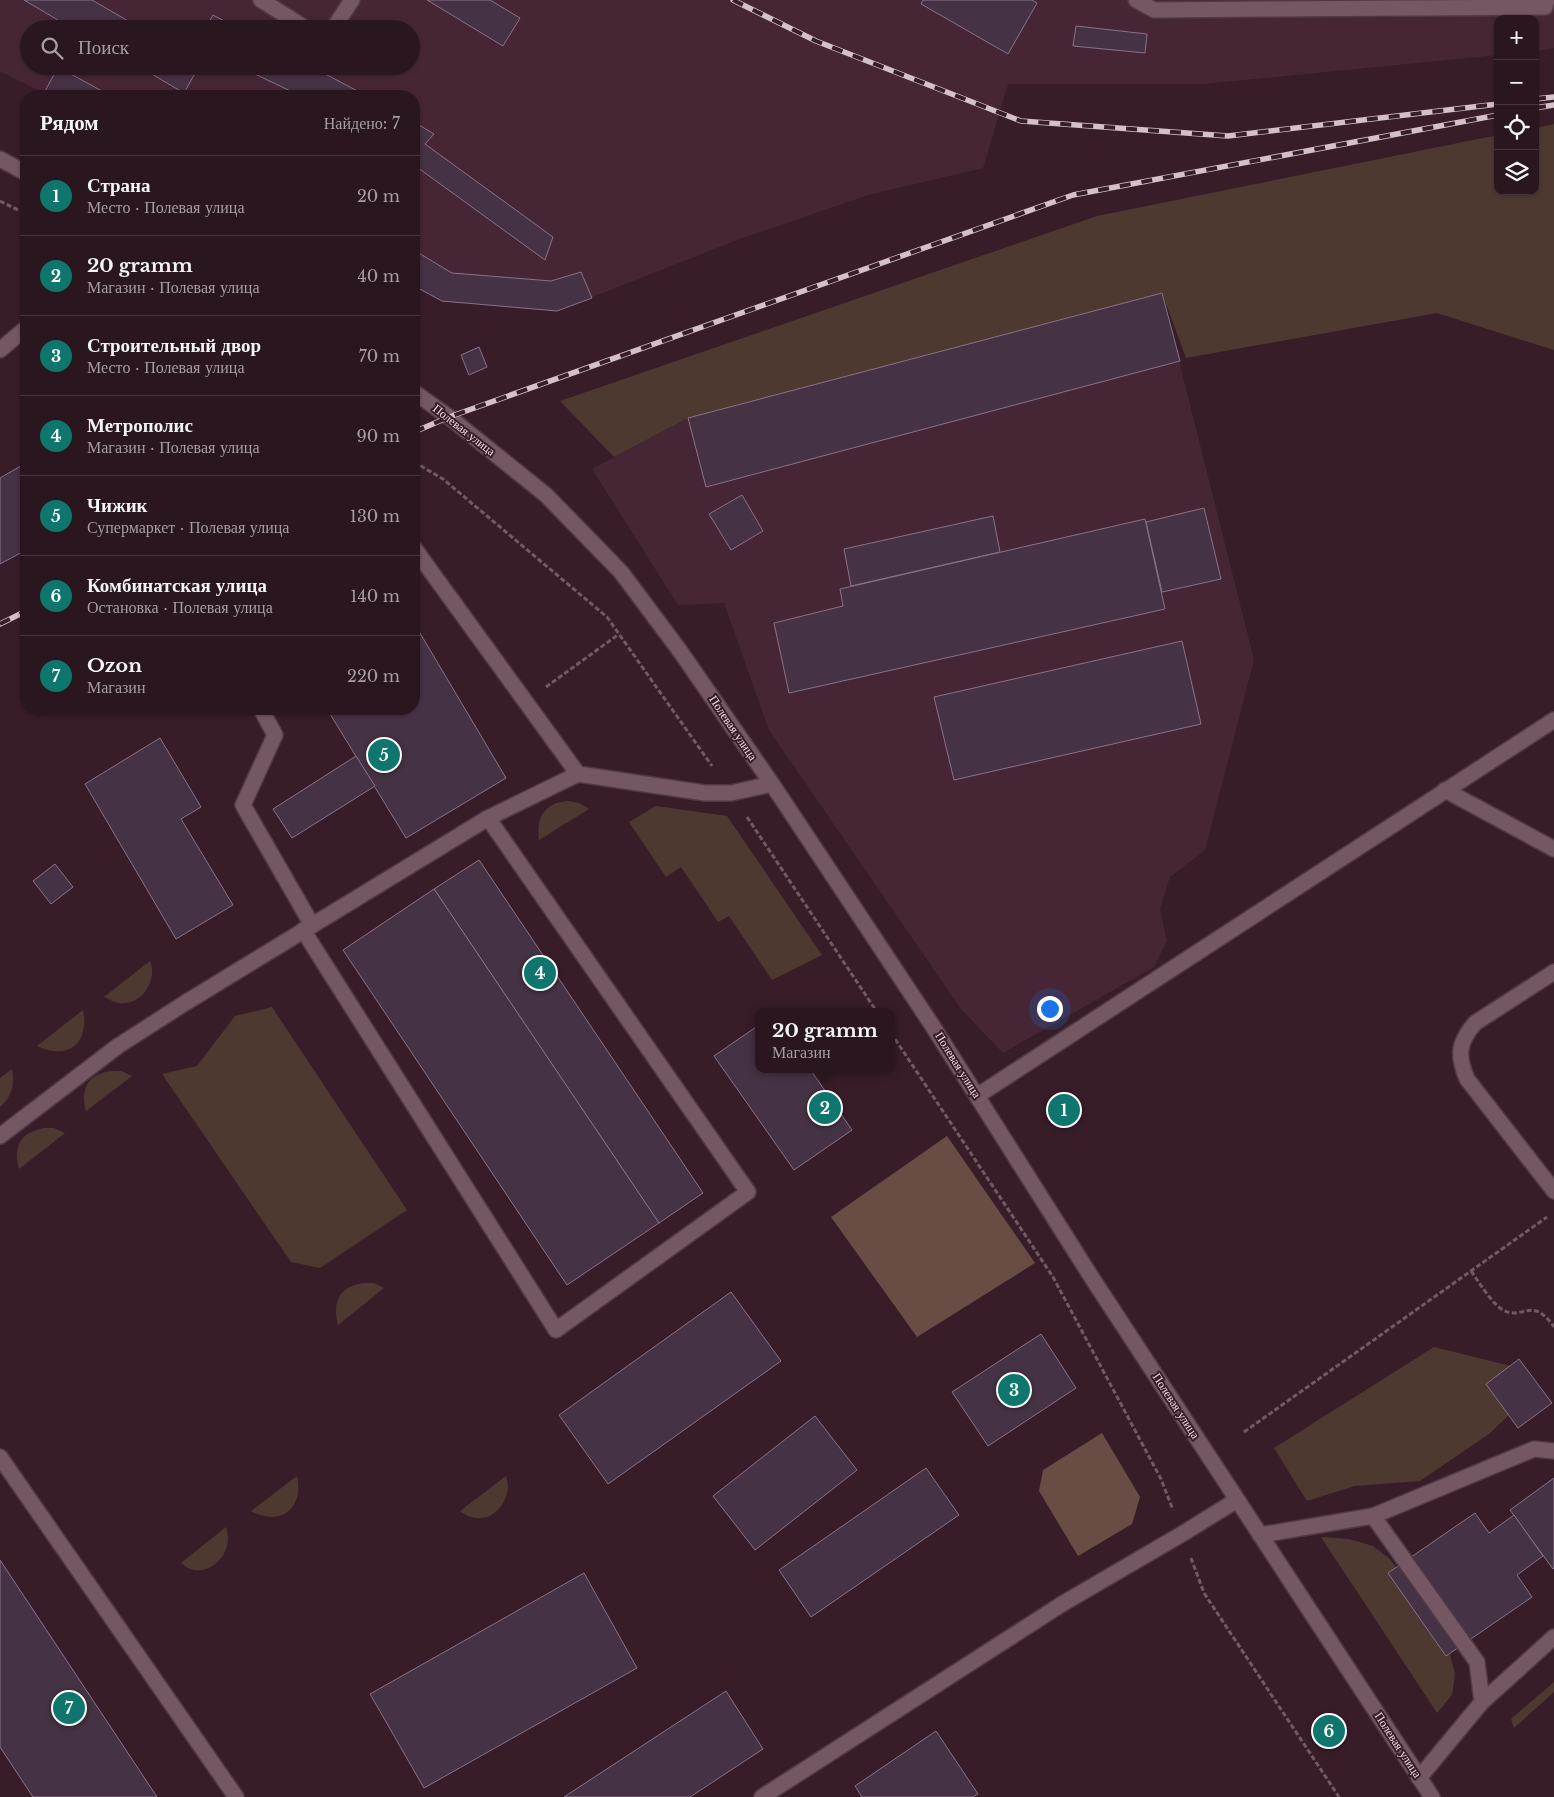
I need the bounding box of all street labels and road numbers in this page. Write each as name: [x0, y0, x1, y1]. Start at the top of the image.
street label: Полевая улица: [430, 401, 499, 459]
street label: Полевая улица: [706, 692, 761, 764]
street label: Полевая улица: [932, 1029, 985, 1101]
street label: Полевая улица: [1150, 1370, 1204, 1442]
street label: Полевая улица: [1372, 1709, 1426, 1781]

